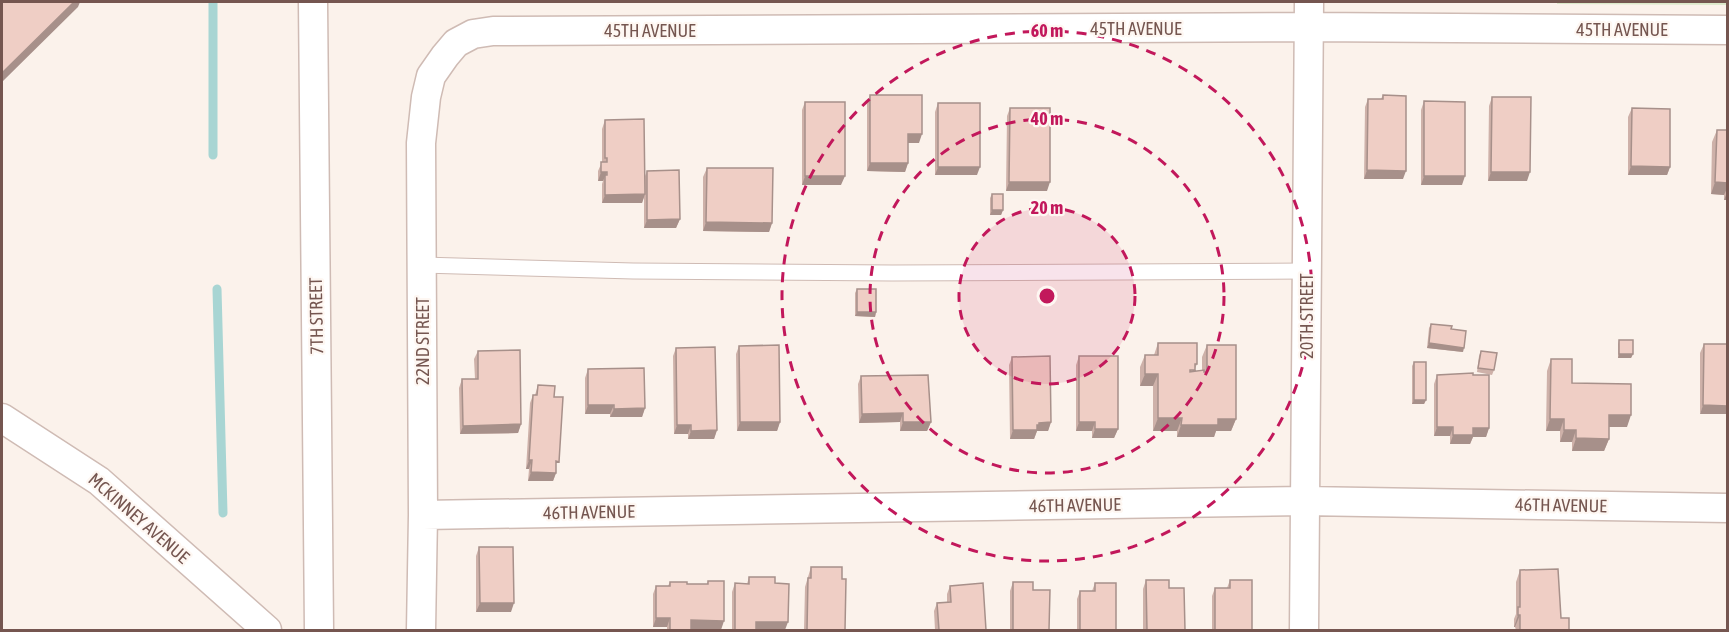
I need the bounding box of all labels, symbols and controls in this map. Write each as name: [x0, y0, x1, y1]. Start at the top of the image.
street label: 45TH AVENUE: [1090, 18, 1182, 39]
street label: 45TH AVENUE: [1576, 19, 1668, 40]
street label: 45TH AVENUE: [604, 20, 696, 41]
text: 60 m: [1031, 20, 1063, 41]
text: 40 m: [1030, 108, 1063, 129]
text: 20 m: [1031, 197, 1063, 218]
street label: 20TH STREET: [1296, 273, 1317, 359]
street label: 7TH STREET: [305, 277, 327, 355]
centre of rings: [1037, 286, 1057, 306]
street label: 22ND STREET: [412, 297, 433, 385]
street label: MCKINNEY AVENUE: [84, 468, 194, 568]
street label: 46TH AVENUE: [1029, 494, 1121, 516]
street label: 46TH AVENUE: [1515, 494, 1607, 516]
street label: 46TH AVENUE: [543, 501, 635, 523]

